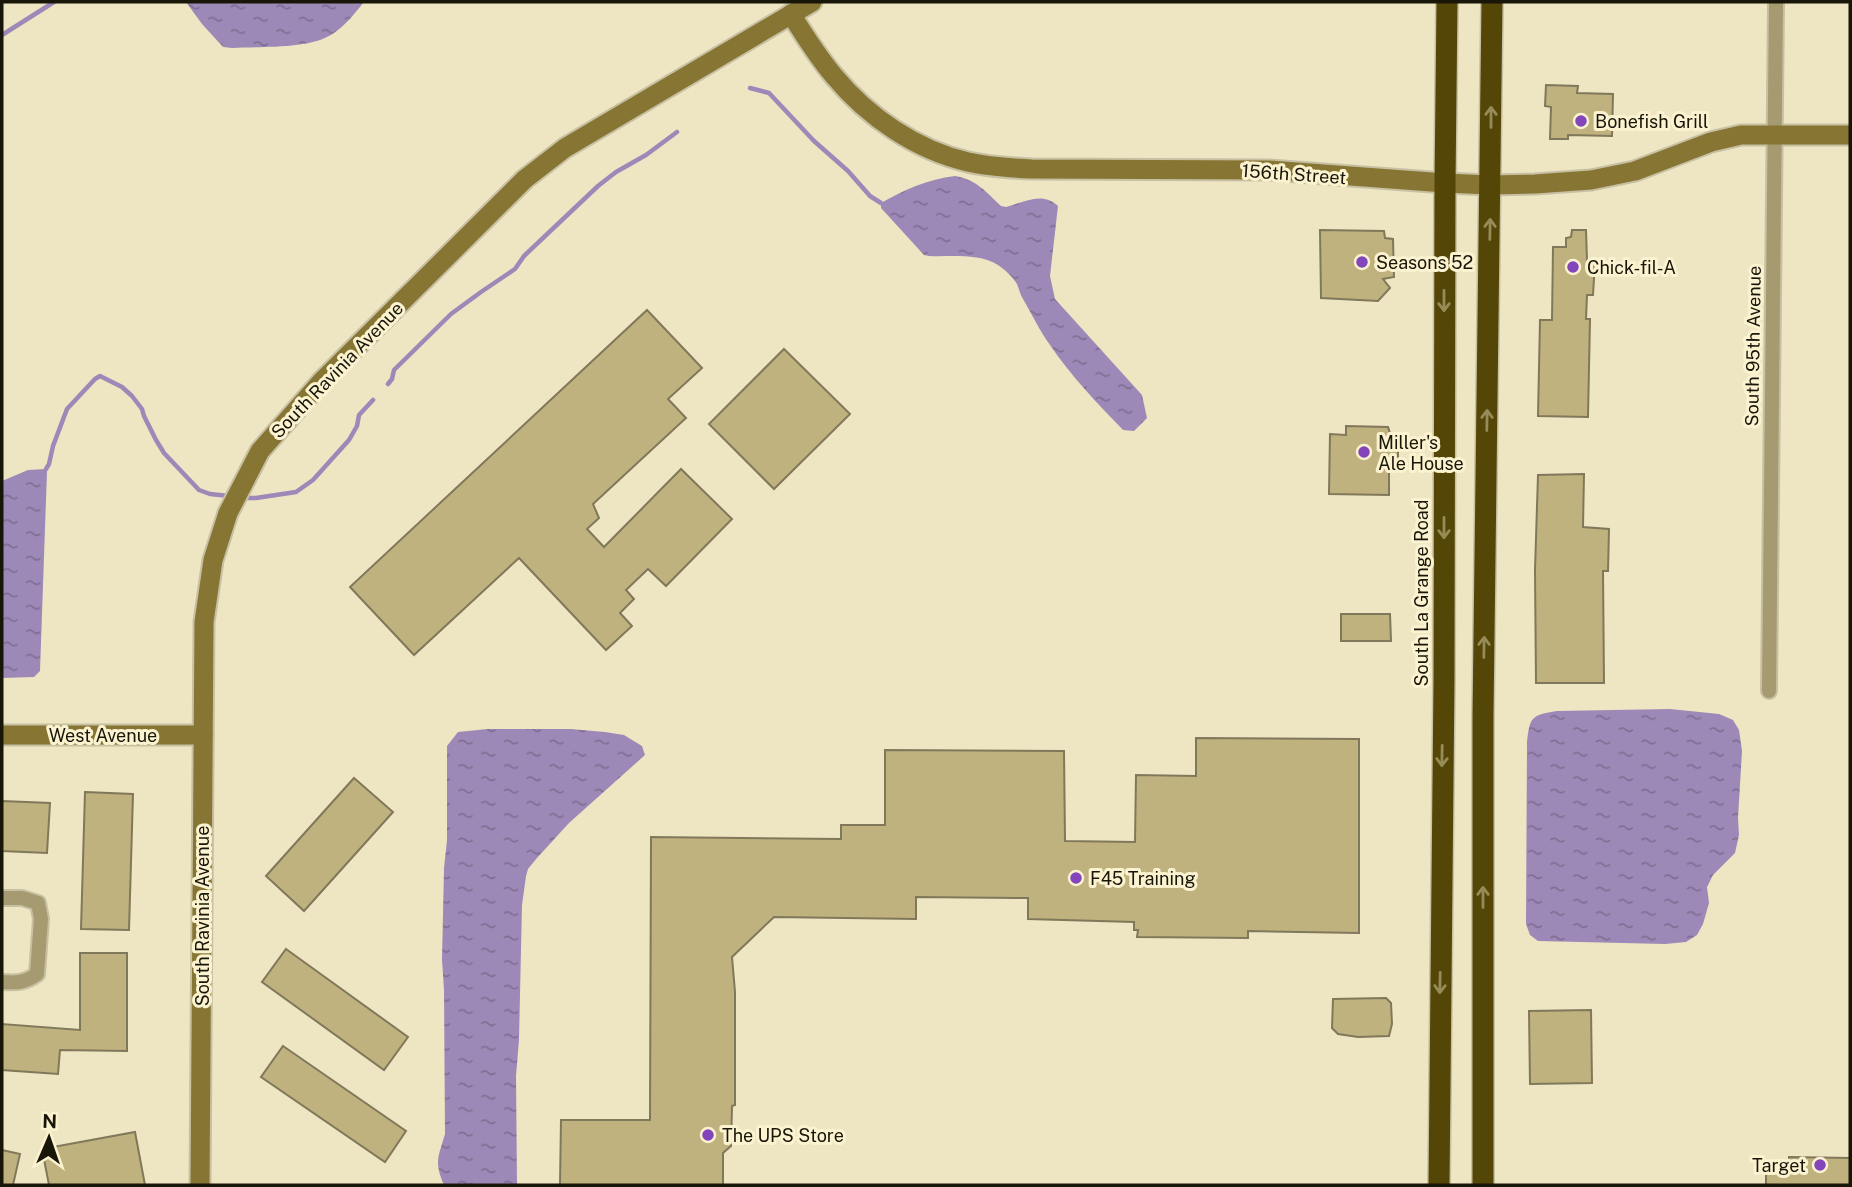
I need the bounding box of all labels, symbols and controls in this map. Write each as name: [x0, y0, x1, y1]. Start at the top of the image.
one-way arrow: [1484, 105, 1498, 128]
place label: Bonefish Grill: [1595, 111, 1708, 132]
marker: Bonefish Grill: [1573, 113, 1589, 129]
street label: 156th Street: [1241, 160, 1347, 188]
one-way arrow: [1483, 217, 1497, 240]
place label: Seasons 52: [1376, 252, 1473, 273]
marker: Seasons 52: [1354, 254, 1370, 270]
place label: Chick-fil-A: [1587, 257, 1676, 278]
marker: Chick-fil-A: [1565, 259, 1581, 275]
street label: South 95th Avenue: [1741, 265, 1765, 427]
one-way arrow: [1437, 289, 1451, 312]
street label: South Ravinia Avenue: [267, 298, 407, 442]
one-way arrow: [1480, 409, 1494, 432]
place label: Miller's Ale House: [1378, 432, 1464, 474]
marker: Miller's Ale House: [1356, 444, 1372, 460]
street label: South La Grange Road: [1411, 499, 1432, 687]
one-way arrow: [1437, 516, 1451, 539]
one-way arrow: [1477, 636, 1491, 659]
street label: West Avenue: [49, 725, 157, 746]
one-way arrow: [1435, 744, 1449, 767]
street label: South Ravinia Avenue: [192, 826, 213, 1006]
place label: F45 Training: [1090, 868, 1196, 889]
marker: F45 Training: [1068, 870, 1084, 886]
one-way arrow: [1476, 886, 1490, 909]
one-way arrow: [1433, 971, 1447, 994]
north arrow: [14, 1103, 84, 1173]
text: N: [42, 1110, 57, 1132]
place label: The UPS Store: [722, 1125, 844, 1146]
marker: The UPS Store: [700, 1127, 716, 1143]
place label: Target: [1752, 1155, 1806, 1176]
marker: Target: [1812, 1157, 1828, 1173]

